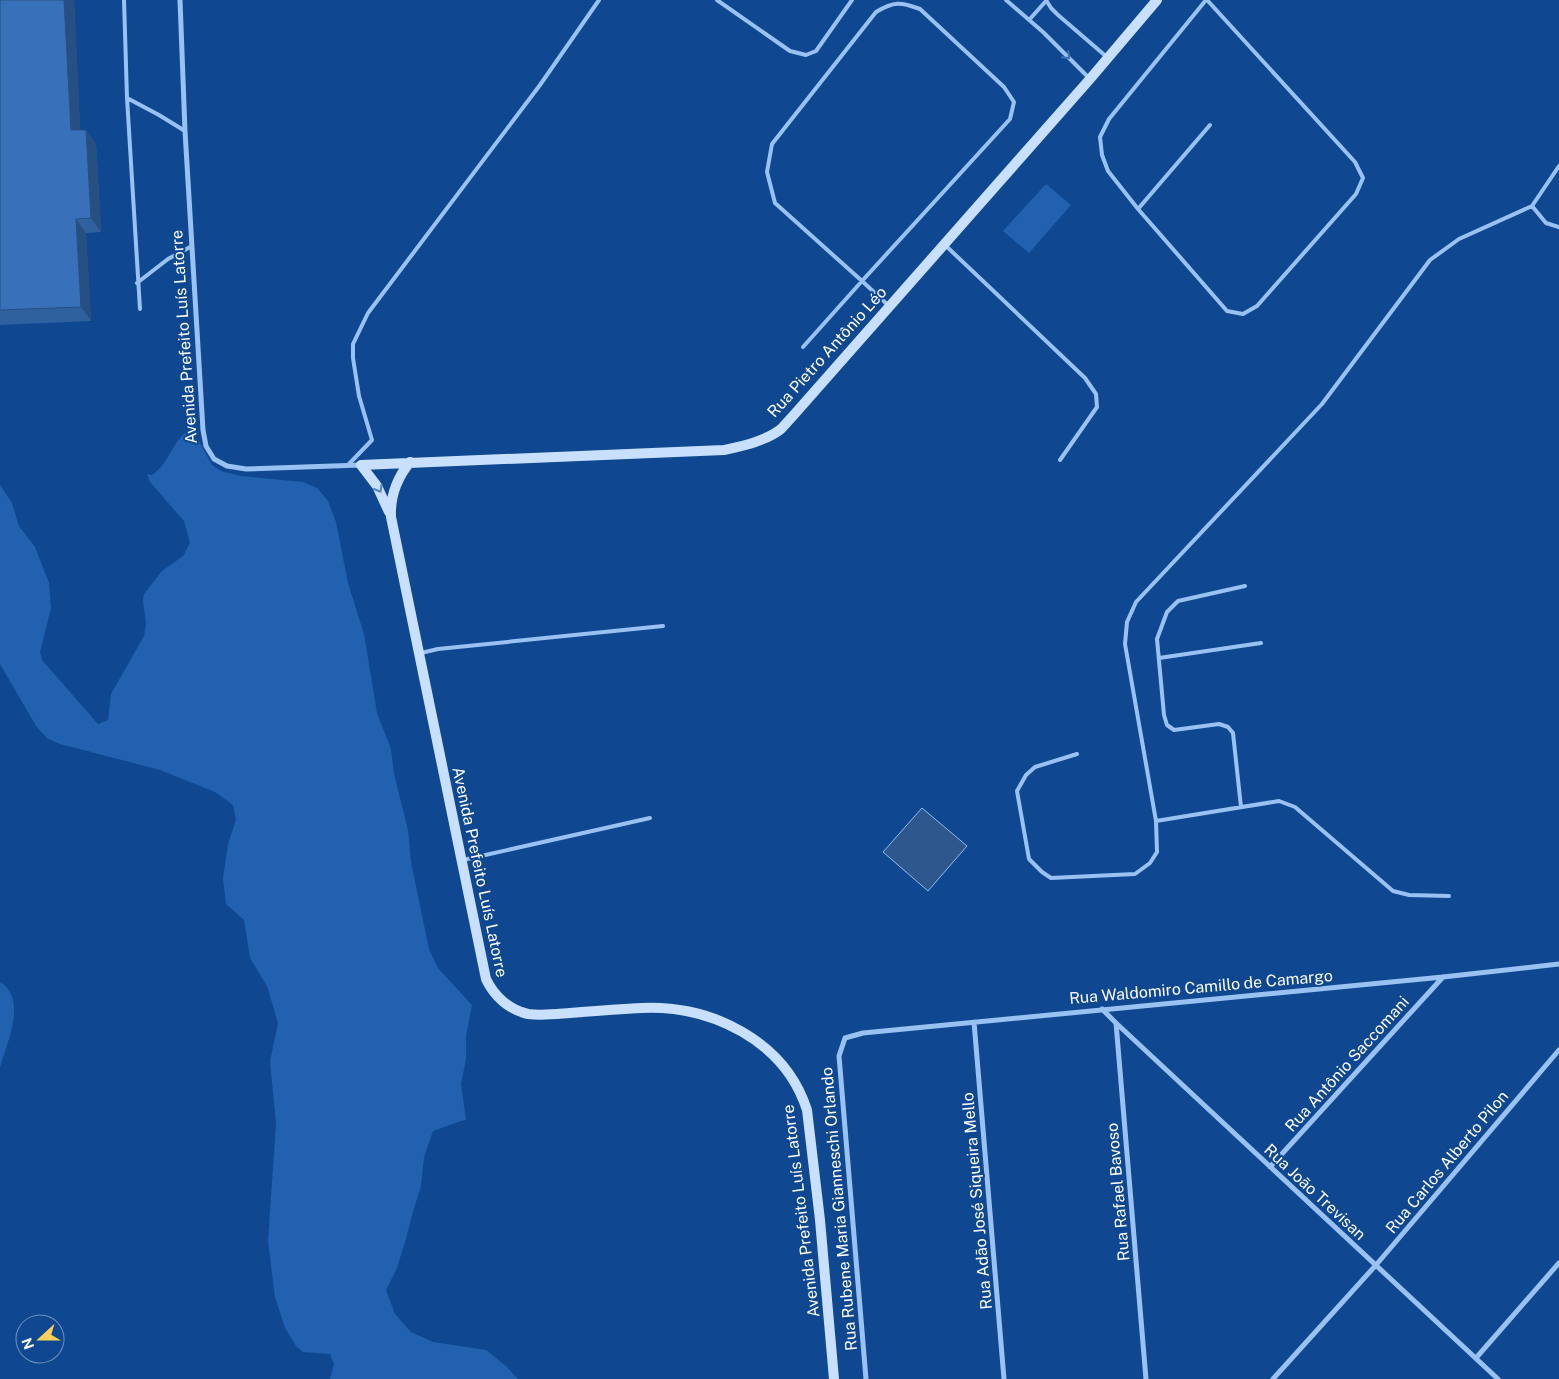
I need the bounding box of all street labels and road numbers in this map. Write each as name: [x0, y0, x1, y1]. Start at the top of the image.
street label: Avenida Prefeito Luís Latorre: [167, 229, 201, 445]
street label: Rua Pietro Antônio Léo: [763, 283, 891, 421]
street label: Avenida Prefeito Luís Latorre: [448, 765, 512, 979]
street label: Rua Waldomiro Camillo de Camargo: [1068, 966, 1334, 1008]
street label: Rua Antônio Saccomani: [1281, 992, 1413, 1136]
street label: Rua Rubene Maria Gianneschi Orlando: [817, 1066, 861, 1352]
street label: Rua Carlos Alberto Pilon: [1382, 1087, 1512, 1237]
street label: Rua Adão José Siqueira Mello: [958, 1092, 996, 1310]
street label: Avenida Prefeito Luís Latorre: [779, 1103, 823, 1319]
street label: Rua Rafael Bavoso: [1103, 1122, 1133, 1262]
street label: Rua João Trevisan: [1260, 1140, 1370, 1244]

